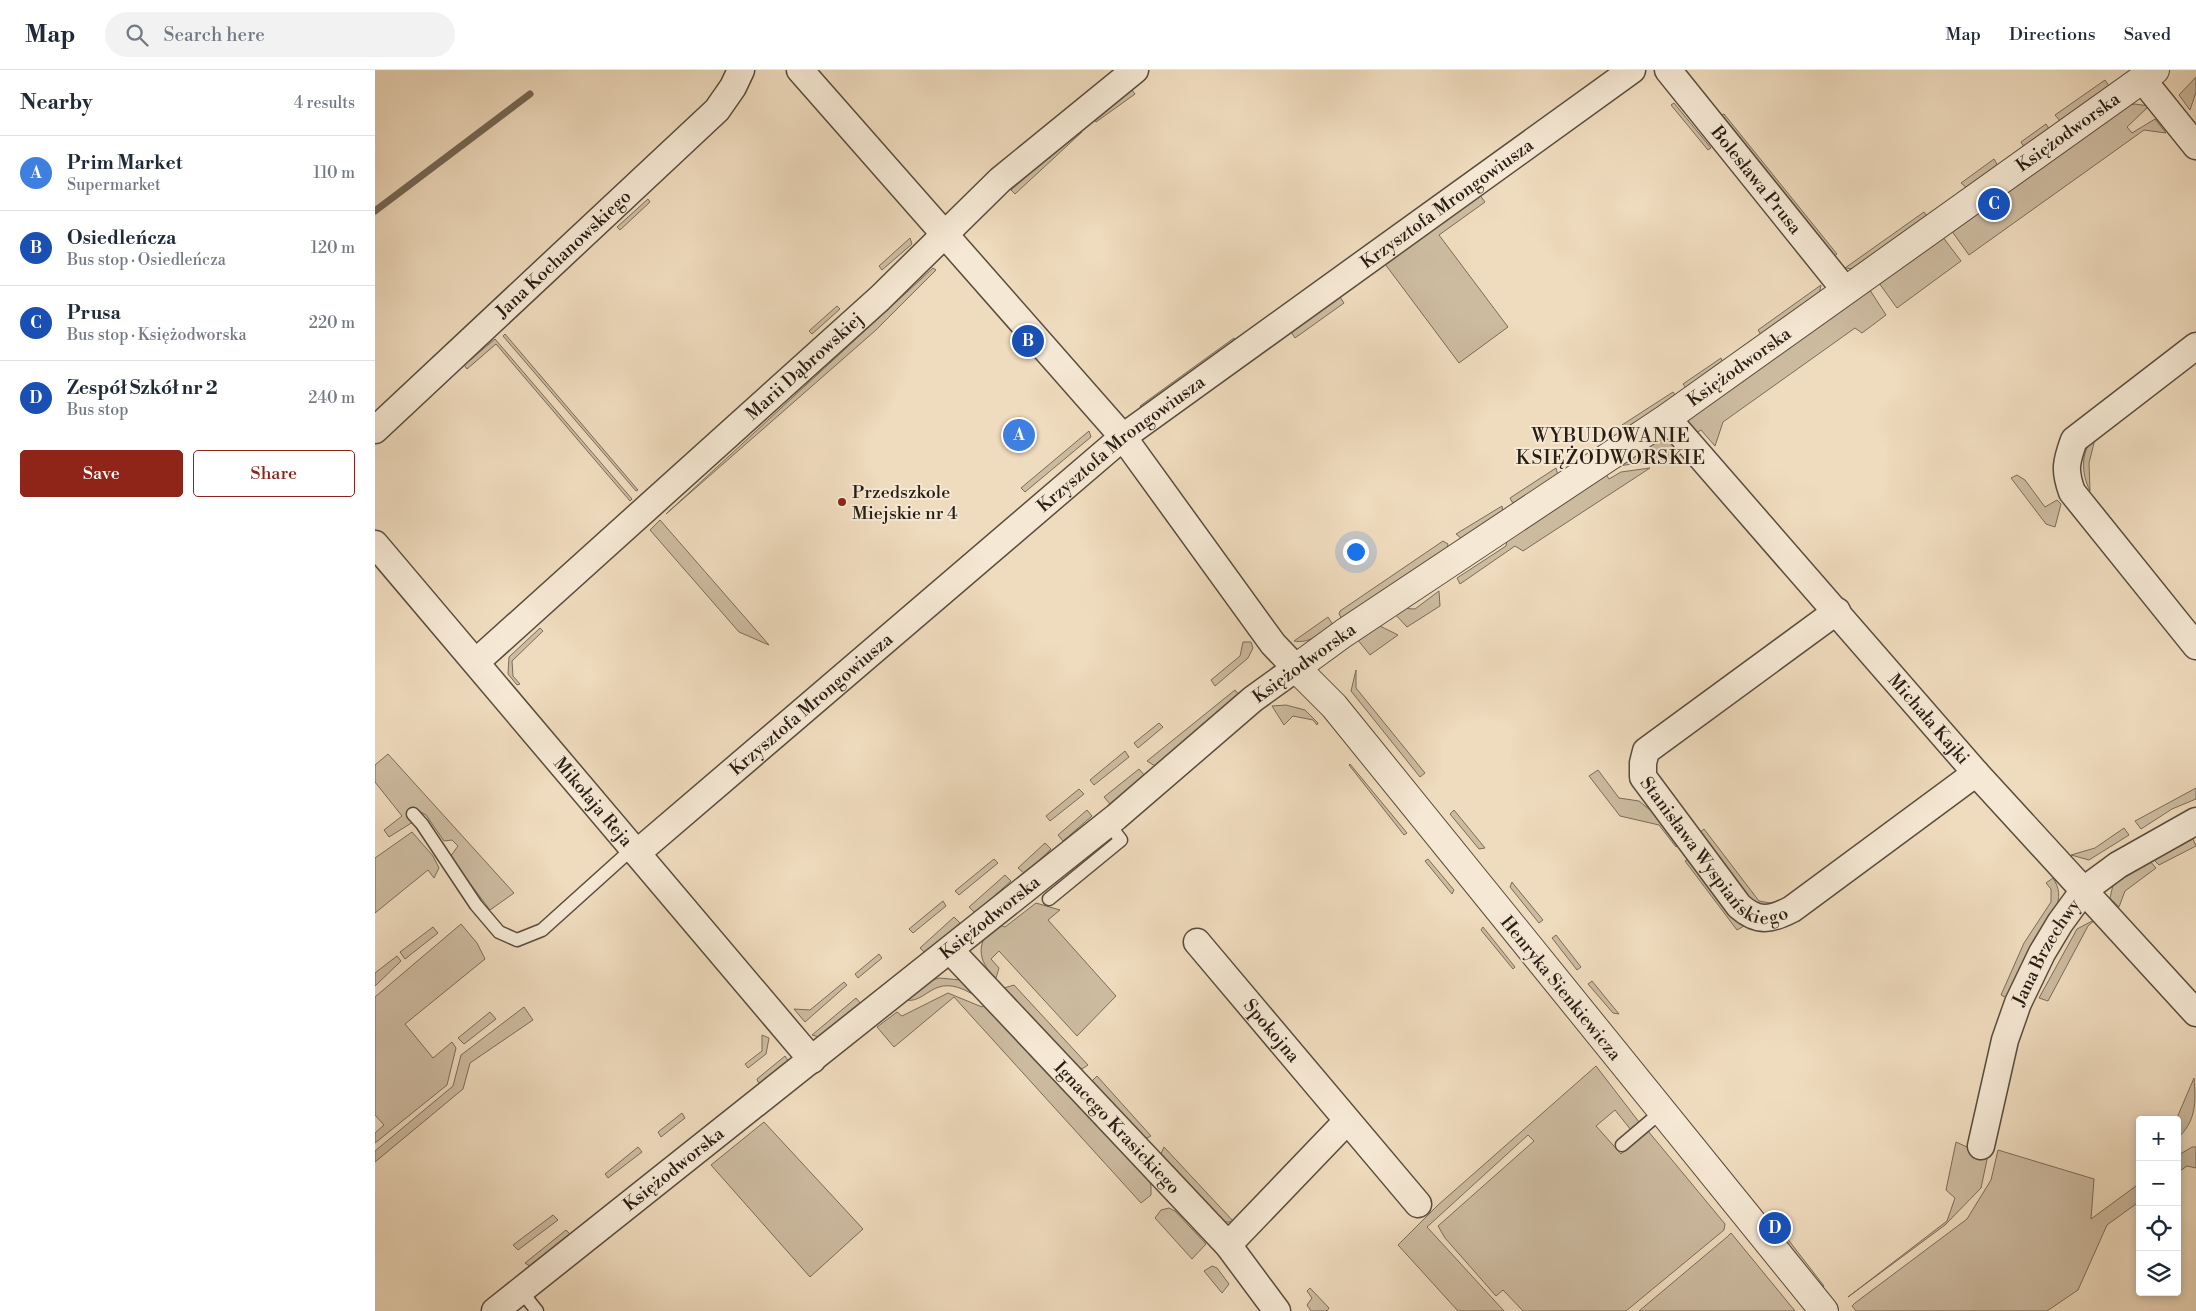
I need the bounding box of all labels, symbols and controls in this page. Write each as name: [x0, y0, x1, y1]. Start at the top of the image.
search box: [105, 12, 455, 57]
text: Map: [25, 20, 75, 50]
icon: search: [123, 21, 151, 49]
text: Search here: [163, 23, 265, 47]
text: Map: [1945, 23, 1981, 46]
text: Directions: [2009, 23, 2096, 46]
text: Saved: [2124, 23, 2171, 46]
street label: Księżodworska: [2012, 87, 2125, 177]
text: Nearby: [20, 90, 93, 116]
text: 4 results: [294, 93, 355, 113]
street label: Bolesława Prusa: [1705, 121, 1807, 240]
street label: Krzysztofa Mrongowiusza: [1356, 133, 1539, 274]
text: Prim Market: [67, 151, 182, 175]
text: A: [30, 163, 42, 183]
text: 110 m: [313, 163, 355, 183]
text: Supermarket: [67, 175, 161, 195]
street label: Jana Kochanowskiego: [490, 185, 636, 324]
pin: C: [1978, 185, 2010, 223]
text: Osiedleńcza: [67, 226, 176, 250]
text: B: [30, 238, 42, 258]
text: 120 m: [311, 238, 355, 258]
text: Bus stop · Osiedleńcza: [67, 250, 226, 270]
text: Prusa: [67, 301, 121, 325]
street label: Marii Dąbrowskiej: [741, 308, 868, 425]
text: C: [30, 313, 42, 333]
text: 220 m: [309, 313, 355, 333]
pin: B: [1012, 322, 1044, 360]
street label: Księżodworska: [1683, 322, 1796, 412]
text: Bus stop · Księżodworska: [67, 325, 246, 345]
street label: Krzysztofa Mrongowiusza: [1033, 370, 1210, 517]
text: Zespół Szkół nr 2: [67, 376, 218, 400]
text: D: [30, 388, 42, 408]
text: 240 m: [308, 388, 355, 408]
text: Bus stop: [67, 400, 129, 420]
pin: A: [1003, 416, 1035, 454]
district label: WYBUDOWANIE KSIĘŻODWORSKIE: [1516, 424, 1706, 470]
button: Save: [20, 450, 183, 497]
button: Share: [193, 450, 355, 497]
place label: Przedszkole Miejskie nr 4: [852, 481, 958, 525]
marker: Przedszkole Miejskie nr 4: [836, 496, 848, 508]
your location: [1343, 539, 1369, 565]
street label: Księżodworska: [1248, 618, 1361, 709]
street label: Krzysztofa Mrongowiusza: [725, 628, 898, 781]
street label: Michała Kajki: [1883, 669, 1974, 769]
street label: Mikołaja Reja: [549, 753, 638, 853]
street label: Stanisława Wyspiańskiego: [1635, 772, 1792, 930]
street label: Księżodworska: [935, 870, 1046, 965]
street label: Jana Brzechwy: [2007, 894, 2086, 1010]
street label: Henryka Sienkiewicza: [1495, 911, 1627, 1066]
street label: Spokojna: [1238, 995, 1305, 1068]
street label: Ignacego Krasickiego: [1049, 1057, 1185, 1199]
map controls: [2136, 1116, 2181, 1296]
button: +: [2136, 1116, 2181, 1161]
street label: Księżodworska: [619, 1122, 729, 1217]
button: −: [2136, 1161, 2181, 1206]
button: locate: [2136, 1206, 2181, 1251]
pin: D: [1759, 1209, 1791, 1247]
button: layers: [2136, 1251, 2181, 1296]

